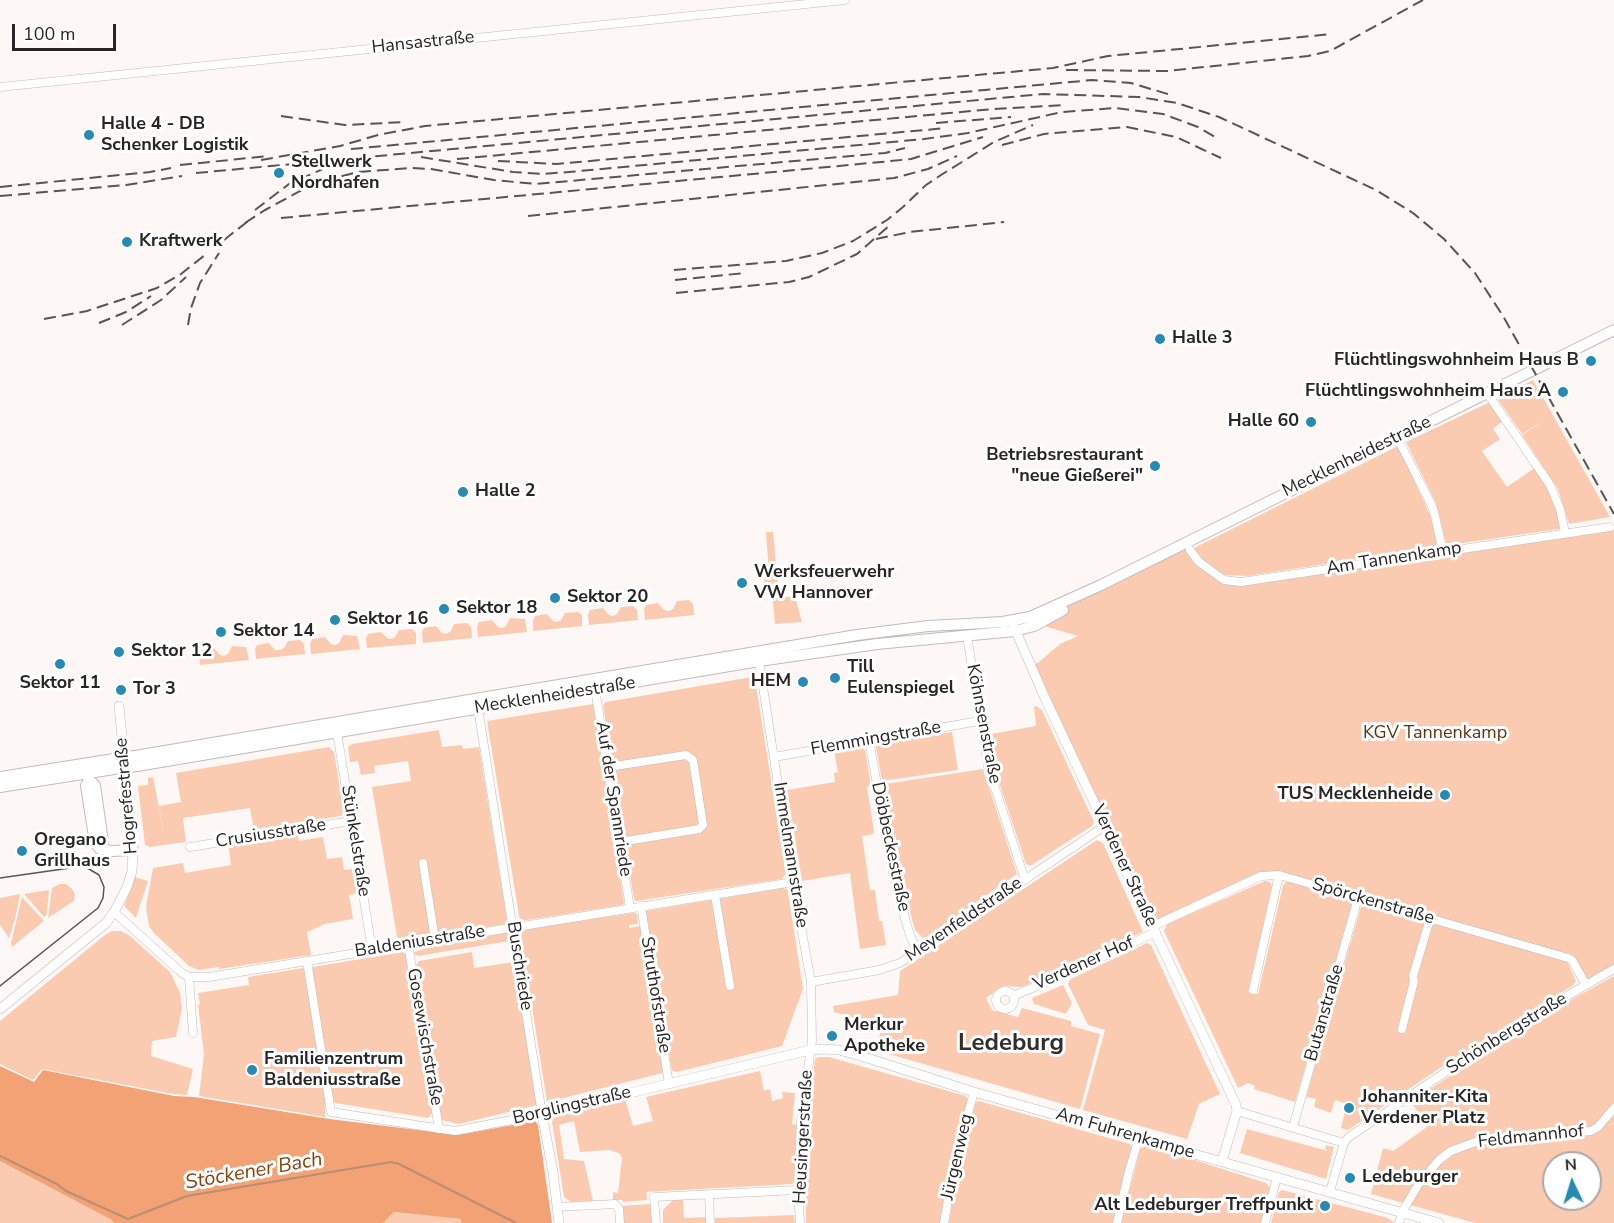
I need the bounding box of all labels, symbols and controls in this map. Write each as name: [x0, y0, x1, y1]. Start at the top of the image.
scale bar: [15, 12, 118, 50]
text: 100 m: [23, 22, 75, 46]
street label: Hansastraße: [371, 27, 475, 59]
place label: Halle 4 - DB Schenker Logistik: [101, 114, 249, 156]
marker: Halle 4 - DB Schenker Logistik: [82, 128, 96, 142]
place label: Stellwerk Nordhafen: [291, 152, 380, 195]
marker: Stellwerk Nordhafen: [272, 166, 286, 180]
place label: Kraftwerk: [139, 231, 223, 253]
marker: Kraftwerk: [120, 235, 134, 249]
place label: Halle 3: [1172, 328, 1233, 350]
marker: Halle 3: [1153, 332, 1167, 346]
place label: Flüchtlingswohnheim Haus B: [1334, 350, 1579, 372]
marker: Flüchtlingswohnheim Haus B: [1584, 354, 1598, 368]
place label: Flüchtlingswohnheim Haus A: [1305, 381, 1551, 403]
marker: Flüchtlingswohnheim Haus A: [1556, 385, 1570, 399]
place label: Halle 60: [1228, 411, 1299, 433]
street label: Mecklenheidestraße: [1279, 412, 1435, 502]
marker: Halle 60: [1304, 415, 1318, 429]
place label: Betriebsrestaurant "neue Gießerei": [986, 445, 1143, 488]
marker: Betriebsrestaurant "neue Gießerei": [1148, 459, 1162, 473]
place label: Halle 2: [475, 481, 536, 503]
marker: Halle 2: [456, 485, 470, 499]
street label: Am Tannenkamp: [1325, 538, 1463, 580]
place label: Werksfeuerwehr VW Hannover: [754, 562, 894, 604]
marker: Werksfeuerwehr VW Hannover: [735, 576, 749, 590]
place label: Sektor 20: [567, 587, 648, 609]
marker: Sektor 20: [548, 591, 562, 605]
place label: Sektor 18: [456, 598, 537, 620]
marker: Sektor 18: [437, 602, 451, 616]
place label: Sektor 16: [347, 609, 428, 631]
marker: Sektor 16: [328, 613, 342, 627]
place label: Sektor 14: [233, 621, 314, 643]
marker: Sektor 14: [214, 625, 228, 639]
place label: Sektor 12: [131, 641, 212, 663]
marker: Sektor 12: [112, 645, 126, 659]
marker: Sektor 11: [53, 657, 67, 671]
place label: Till Eulenspiegel: [847, 657, 954, 700]
street label: Köhnsenstraße: [961, 662, 1005, 786]
place label: HEM: [751, 671, 791, 693]
marker: Till Eulenspiegel: [828, 671, 842, 685]
place label: Sektor 11: [19, 673, 101, 695]
street label: Mecklenheidestraße: [473, 673, 637, 719]
marker: HEM: [796, 675, 810, 689]
place label: Tor 3: [133, 679, 176, 701]
marker: Tor 3: [114, 683, 128, 697]
street label: Flemmingstraße: [809, 717, 943, 761]
street label: Auf der Spannriede: [590, 720, 636, 878]
park label: KGV Tannenkamp: [1363, 723, 1507, 745]
street label: Hogrefestraße: [111, 737, 143, 855]
street label: Döbbeckestraße: [866, 780, 914, 914]
street label: Immelmannstraße: [768, 781, 812, 929]
street label: Stünkelstraße: [336, 784, 374, 898]
place label: TUS Mecklenheide: [1277, 784, 1433, 806]
marker: TUS Mecklenheide: [1438, 788, 1452, 802]
street label: Verdener Straße: [1086, 802, 1162, 930]
street label: Crusiusstraße: [214, 815, 328, 853]
place label: Oregano Grillhaus: [34, 830, 110, 872]
marker: Oregano Grillhaus: [15, 844, 29, 858]
street label: Meyenfeldstraße: [901, 873, 1027, 967]
street label: Spörckenstraße: [1309, 874, 1437, 930]
street label: Buschriede: [501, 920, 537, 1012]
street label: Baldeniusstraße: [353, 921, 487, 963]
street label: Verdener Hof: [1030, 932, 1138, 996]
street label: Struthofstraße: [635, 935, 675, 1055]
street label: Butanstraße: [1301, 962, 1349, 1064]
street label: Gosewischstraße: [401, 967, 447, 1107]
street label: Schönbergstraße: [1443, 988, 1571, 1080]
place label: Merkur Apotheke: [844, 1015, 925, 1058]
marker: Merkur Apotheke: [825, 1029, 839, 1043]
district label: Ledeburg: [958, 1030, 1064, 1058]
place label: Familienzentrum Baldeniusstraße: [264, 1049, 403, 1092]
marker: Familienzentrum Baldeniusstraße: [245, 1063, 259, 1077]
street label: Heusingerstraße: [790, 1069, 818, 1205]
street label: Borglingstraße: [511, 1082, 633, 1130]
place label: Johanniter-Kita Verdener Platz: [1361, 1087, 1488, 1130]
marker: Johanniter-Kita Verdener Platz: [1342, 1101, 1356, 1115]
street label: Am Fuhrenkampe: [1053, 1104, 1197, 1164]
street label: Jürgenweg: [938, 1112, 978, 1202]
street label: Feldmannhof: [1477, 1121, 1585, 1153]
water label: Stöckener Bach: [183, 1148, 325, 1196]
north arrow: [1542, 1151, 1602, 1211]
text: N: [1564, 1154, 1578, 1176]
place label: Ledeburger: [1362, 1167, 1458, 1189]
marker: Ledeburger: [1343, 1171, 1357, 1185]
place label: Alt Ledeburger Treffpunkt: [1094, 1195, 1313, 1217]
marker: Alt Ledeburger Treffpunkt: [1318, 1199, 1332, 1213]

